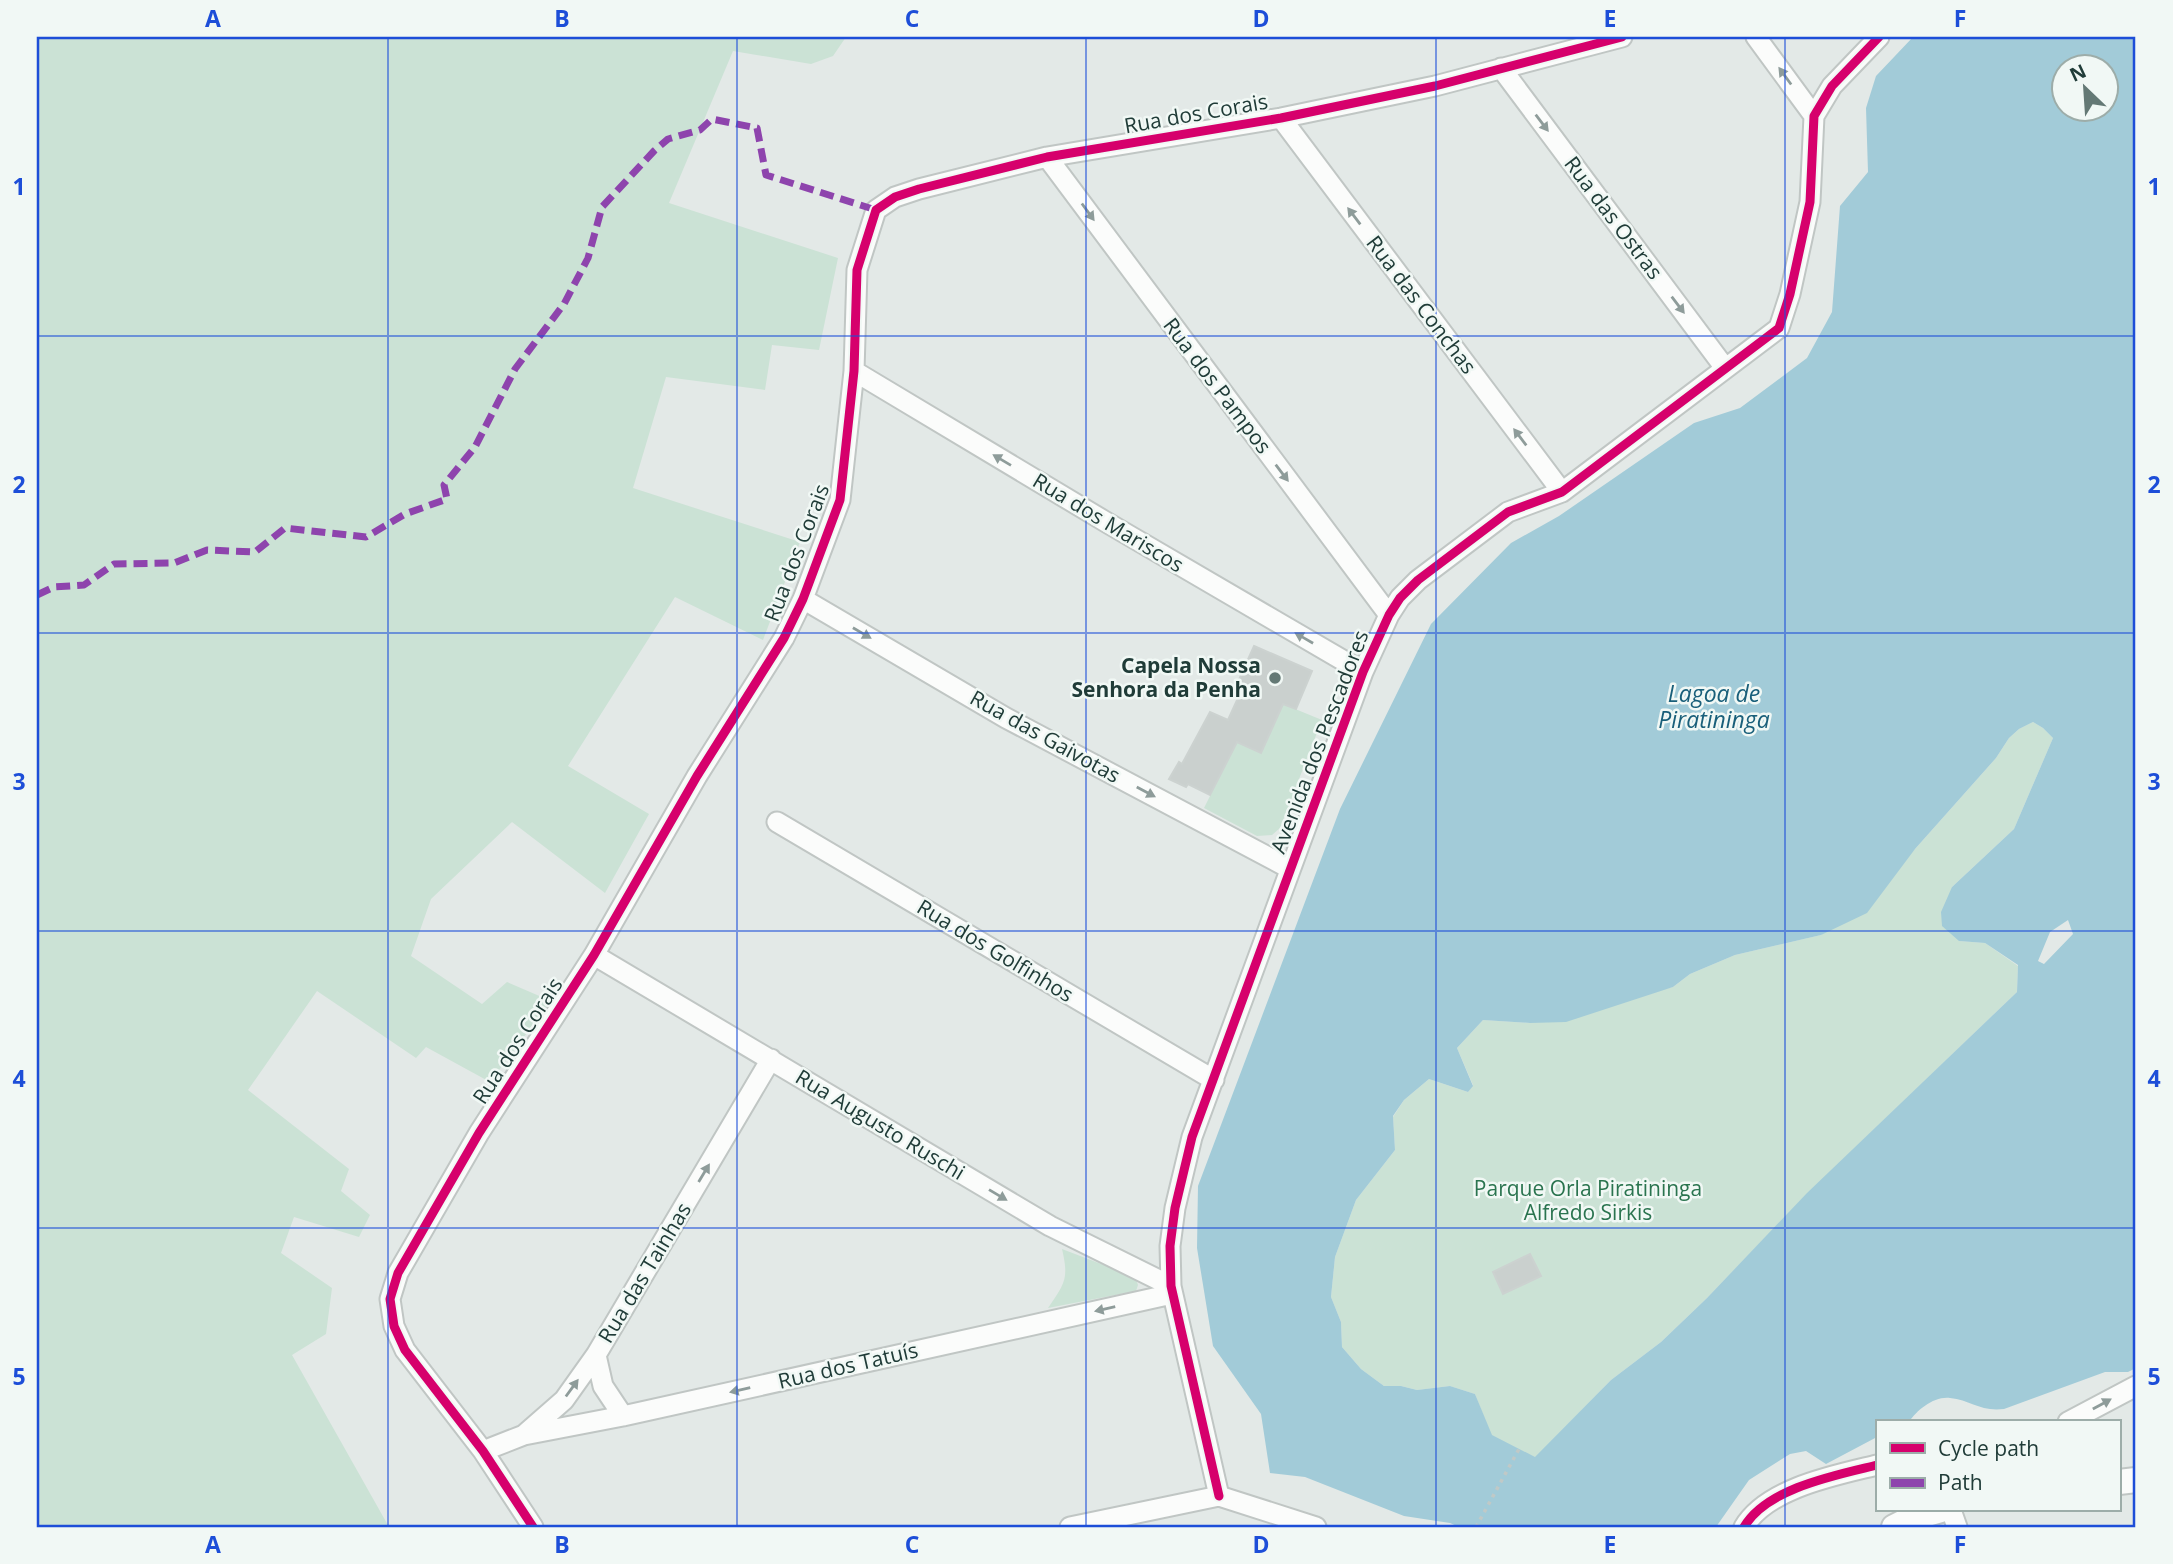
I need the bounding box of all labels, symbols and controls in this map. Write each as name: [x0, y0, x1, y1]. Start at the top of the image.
text: A: [205, 2, 221, 34]
text: B: [554, 2, 570, 34]
text: C: [905, 2, 919, 34]
text: D: [1252, 2, 1270, 34]
text: E: [1604, 2, 1616, 34]
text: F: [1954, 2, 1966, 34]
north arrow: [2050, 52, 2120, 122]
text: N: [2065, 58, 2090, 88]
one-way arrow: [1778, 67, 1792, 85]
street label: Rua dos Corais: [1122, 87, 1270, 139]
one-way arrow: [1534, 114, 1548, 132]
street label: Rua das Ostras: [1558, 150, 1669, 285]
text: 1: [12, 170, 26, 202]
text: 1: [2147, 170, 2161, 202]
one-way arrow: [1081, 203, 1095, 221]
one-way arrow: [1348, 207, 1362, 225]
street label: Rua das Conchas: [1361, 230, 1483, 379]
one-way arrow: [1671, 296, 1685, 314]
street label: Rua dos Pampos: [1158, 312, 1278, 459]
one-way arrow: [1514, 428, 1528, 446]
one-way arrow: [993, 454, 1012, 466]
one-way arrow: [1275, 464, 1289, 482]
street label: Rua dos Mariscos: [1028, 466, 1189, 578]
text: 2: [12, 468, 26, 500]
text: 2: [2147, 468, 2161, 500]
street label: Rua dos Corais: [757, 480, 835, 626]
street label: Avenida dos Pescadores: [1264, 626, 1375, 857]
one-way arrow: [853, 627, 872, 640]
one-way arrow: [1294, 632, 1313, 644]
place label: Capela Nossa Senhora da Penha: [1071, 651, 1261, 703]
marker: Capela Nossa Senhora da Penha: [1267, 670, 1283, 686]
water label: Lagoa de Piratininga: [1658, 677, 1770, 735]
street label: Rua das Gaivotas: [965, 683, 1126, 789]
text: 3: [12, 765, 26, 797]
text: 3: [2147, 765, 2161, 797]
one-way arrow: [1137, 786, 1156, 798]
street label: Rua dos Golfinhos: [912, 892, 1079, 1008]
street label: Rua dos Corais: [466, 972, 568, 1109]
text: 4: [12, 1062, 26, 1094]
street label: Rua Augusto Ruschi: [791, 1062, 970, 1186]
text: 4: [2147, 1062, 2161, 1094]
one-way arrow: [698, 1163, 710, 1182]
park label: Parque Orla Piratininga Alfredo Sirkis: [1474, 1174, 1702, 1226]
one-way arrow: [988, 1189, 1007, 1202]
street label: Rua das Tainhas: [591, 1197, 697, 1348]
one-way arrow: [1094, 1303, 1116, 1314]
street label: Rua dos Tatuís: [775, 1335, 921, 1395]
text: 5: [12, 1360, 26, 1392]
text: 5: [2147, 1360, 2161, 1392]
one-way arrow: [565, 1379, 579, 1397]
one-way arrow: [729, 1385, 751, 1396]
one-way arrow: [2092, 1398, 2112, 1410]
legend: [1876, 1420, 2120, 1512]
text: Cycle path: [1938, 1434, 2039, 1462]
text: Path: [1938, 1468, 1983, 1496]
text: A: [205, 1528, 221, 1560]
text: B: [554, 1528, 570, 1560]
text: C: [905, 1528, 919, 1560]
text: D: [1252, 1528, 1270, 1560]
text: E: [1604, 1528, 1616, 1560]
text: F: [1954, 1528, 1966, 1560]

